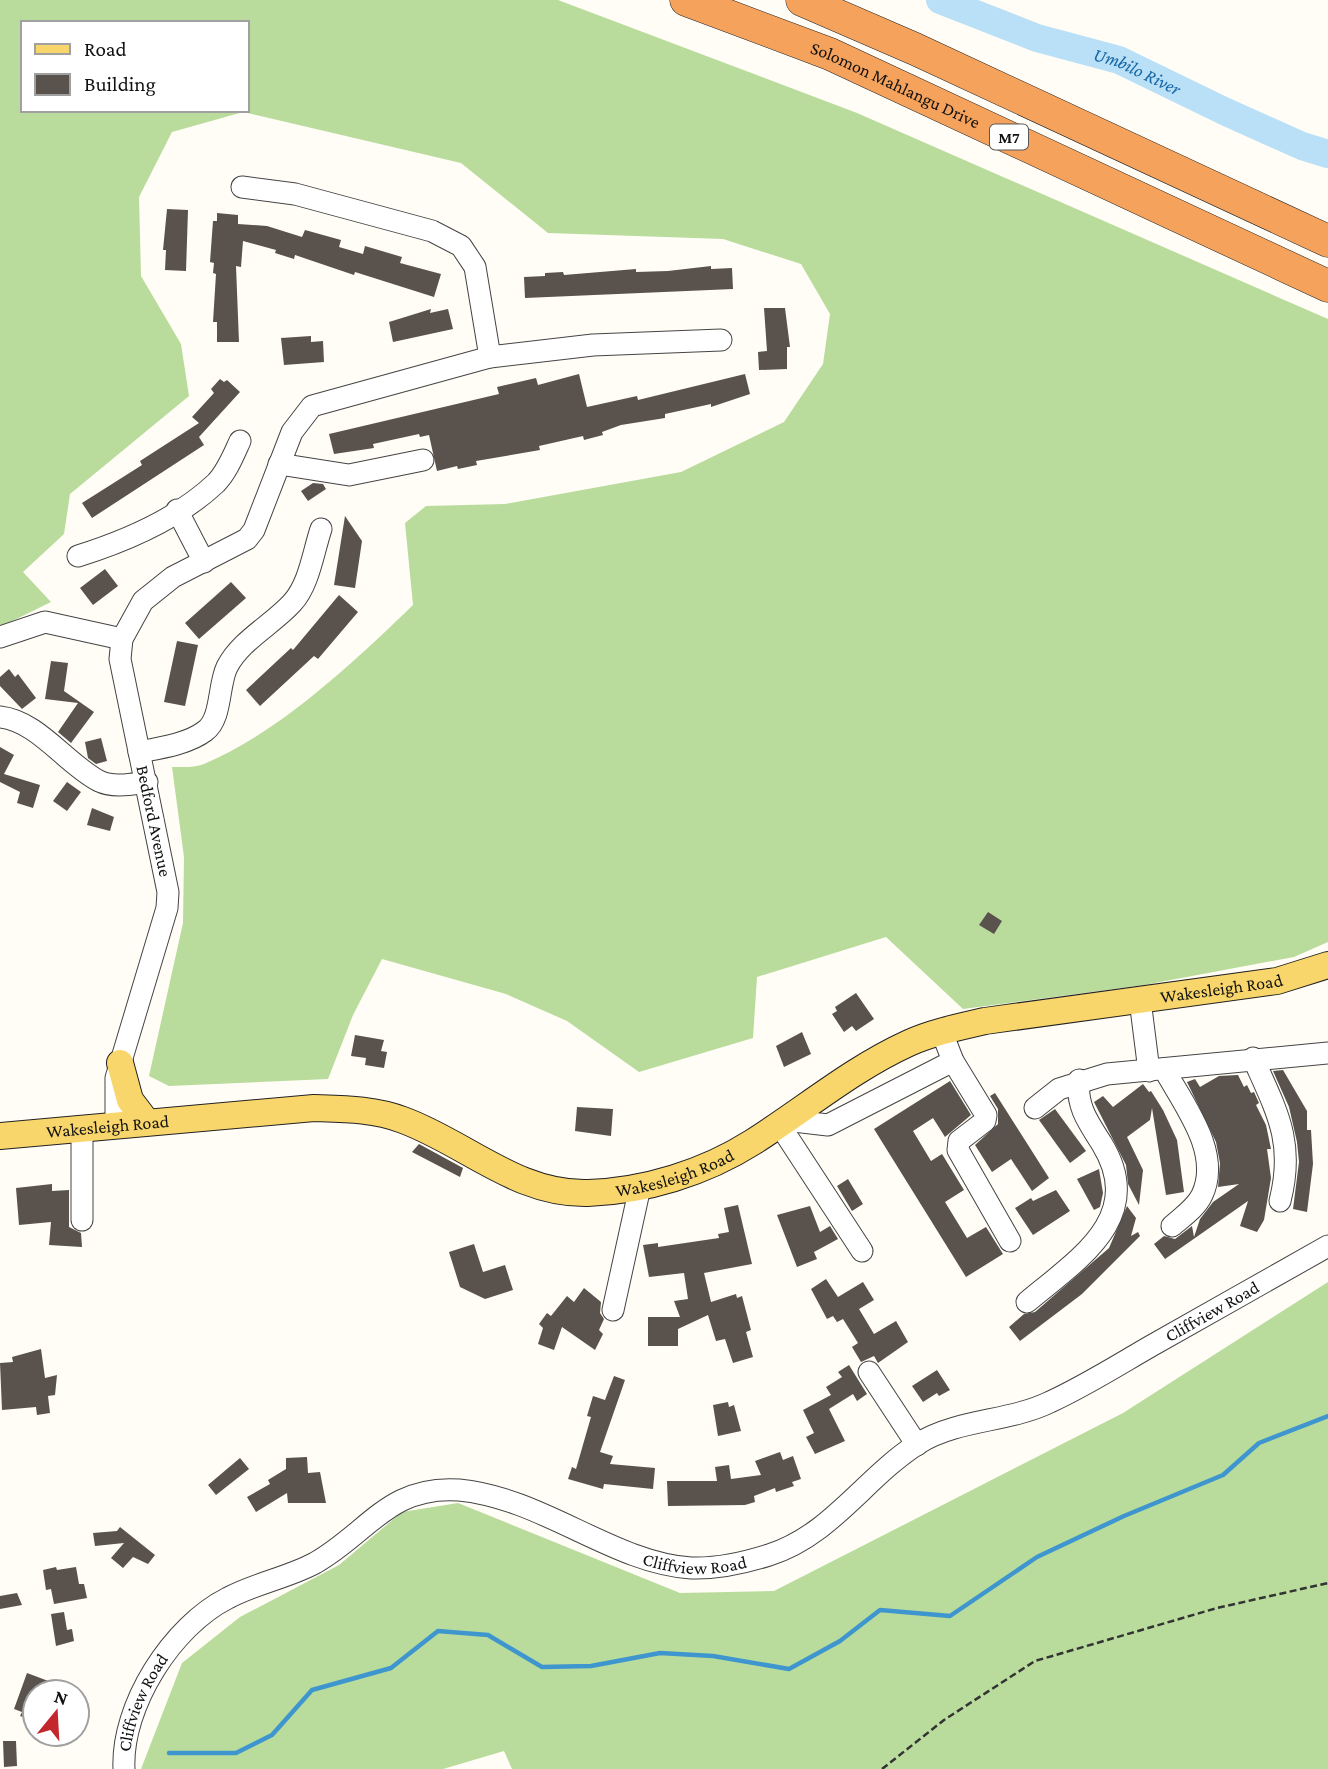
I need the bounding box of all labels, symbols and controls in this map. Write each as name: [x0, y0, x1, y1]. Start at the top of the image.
legend: [21, 21, 248, 112]
text: Road: [84, 37, 127, 61]
street label: Solomon Mahlangu Drive: [808, 38, 983, 132]
water label: Umbilo River: [1091, 43, 1186, 100]
text: Building: [84, 72, 156, 96]
road number: M7: [990, 125, 1028, 150]
street label: Bedford Avenue: [132, 764, 176, 879]
street label: Wakesleigh Road: [1159, 970, 1286, 1007]
street label: Wakesleigh Road: [45, 1111, 170, 1142]
street label: Wakesleigh Road: [614, 1145, 738, 1201]
street label: Cliffview Road: [1162, 1277, 1263, 1346]
street label: Cliffview Road: [640, 1549, 749, 1578]
street label: Cliffview Road: [114, 1649, 172, 1753]
north arrow: [21, 1678, 91, 1748]
text: N: [52, 1685, 71, 1709]

